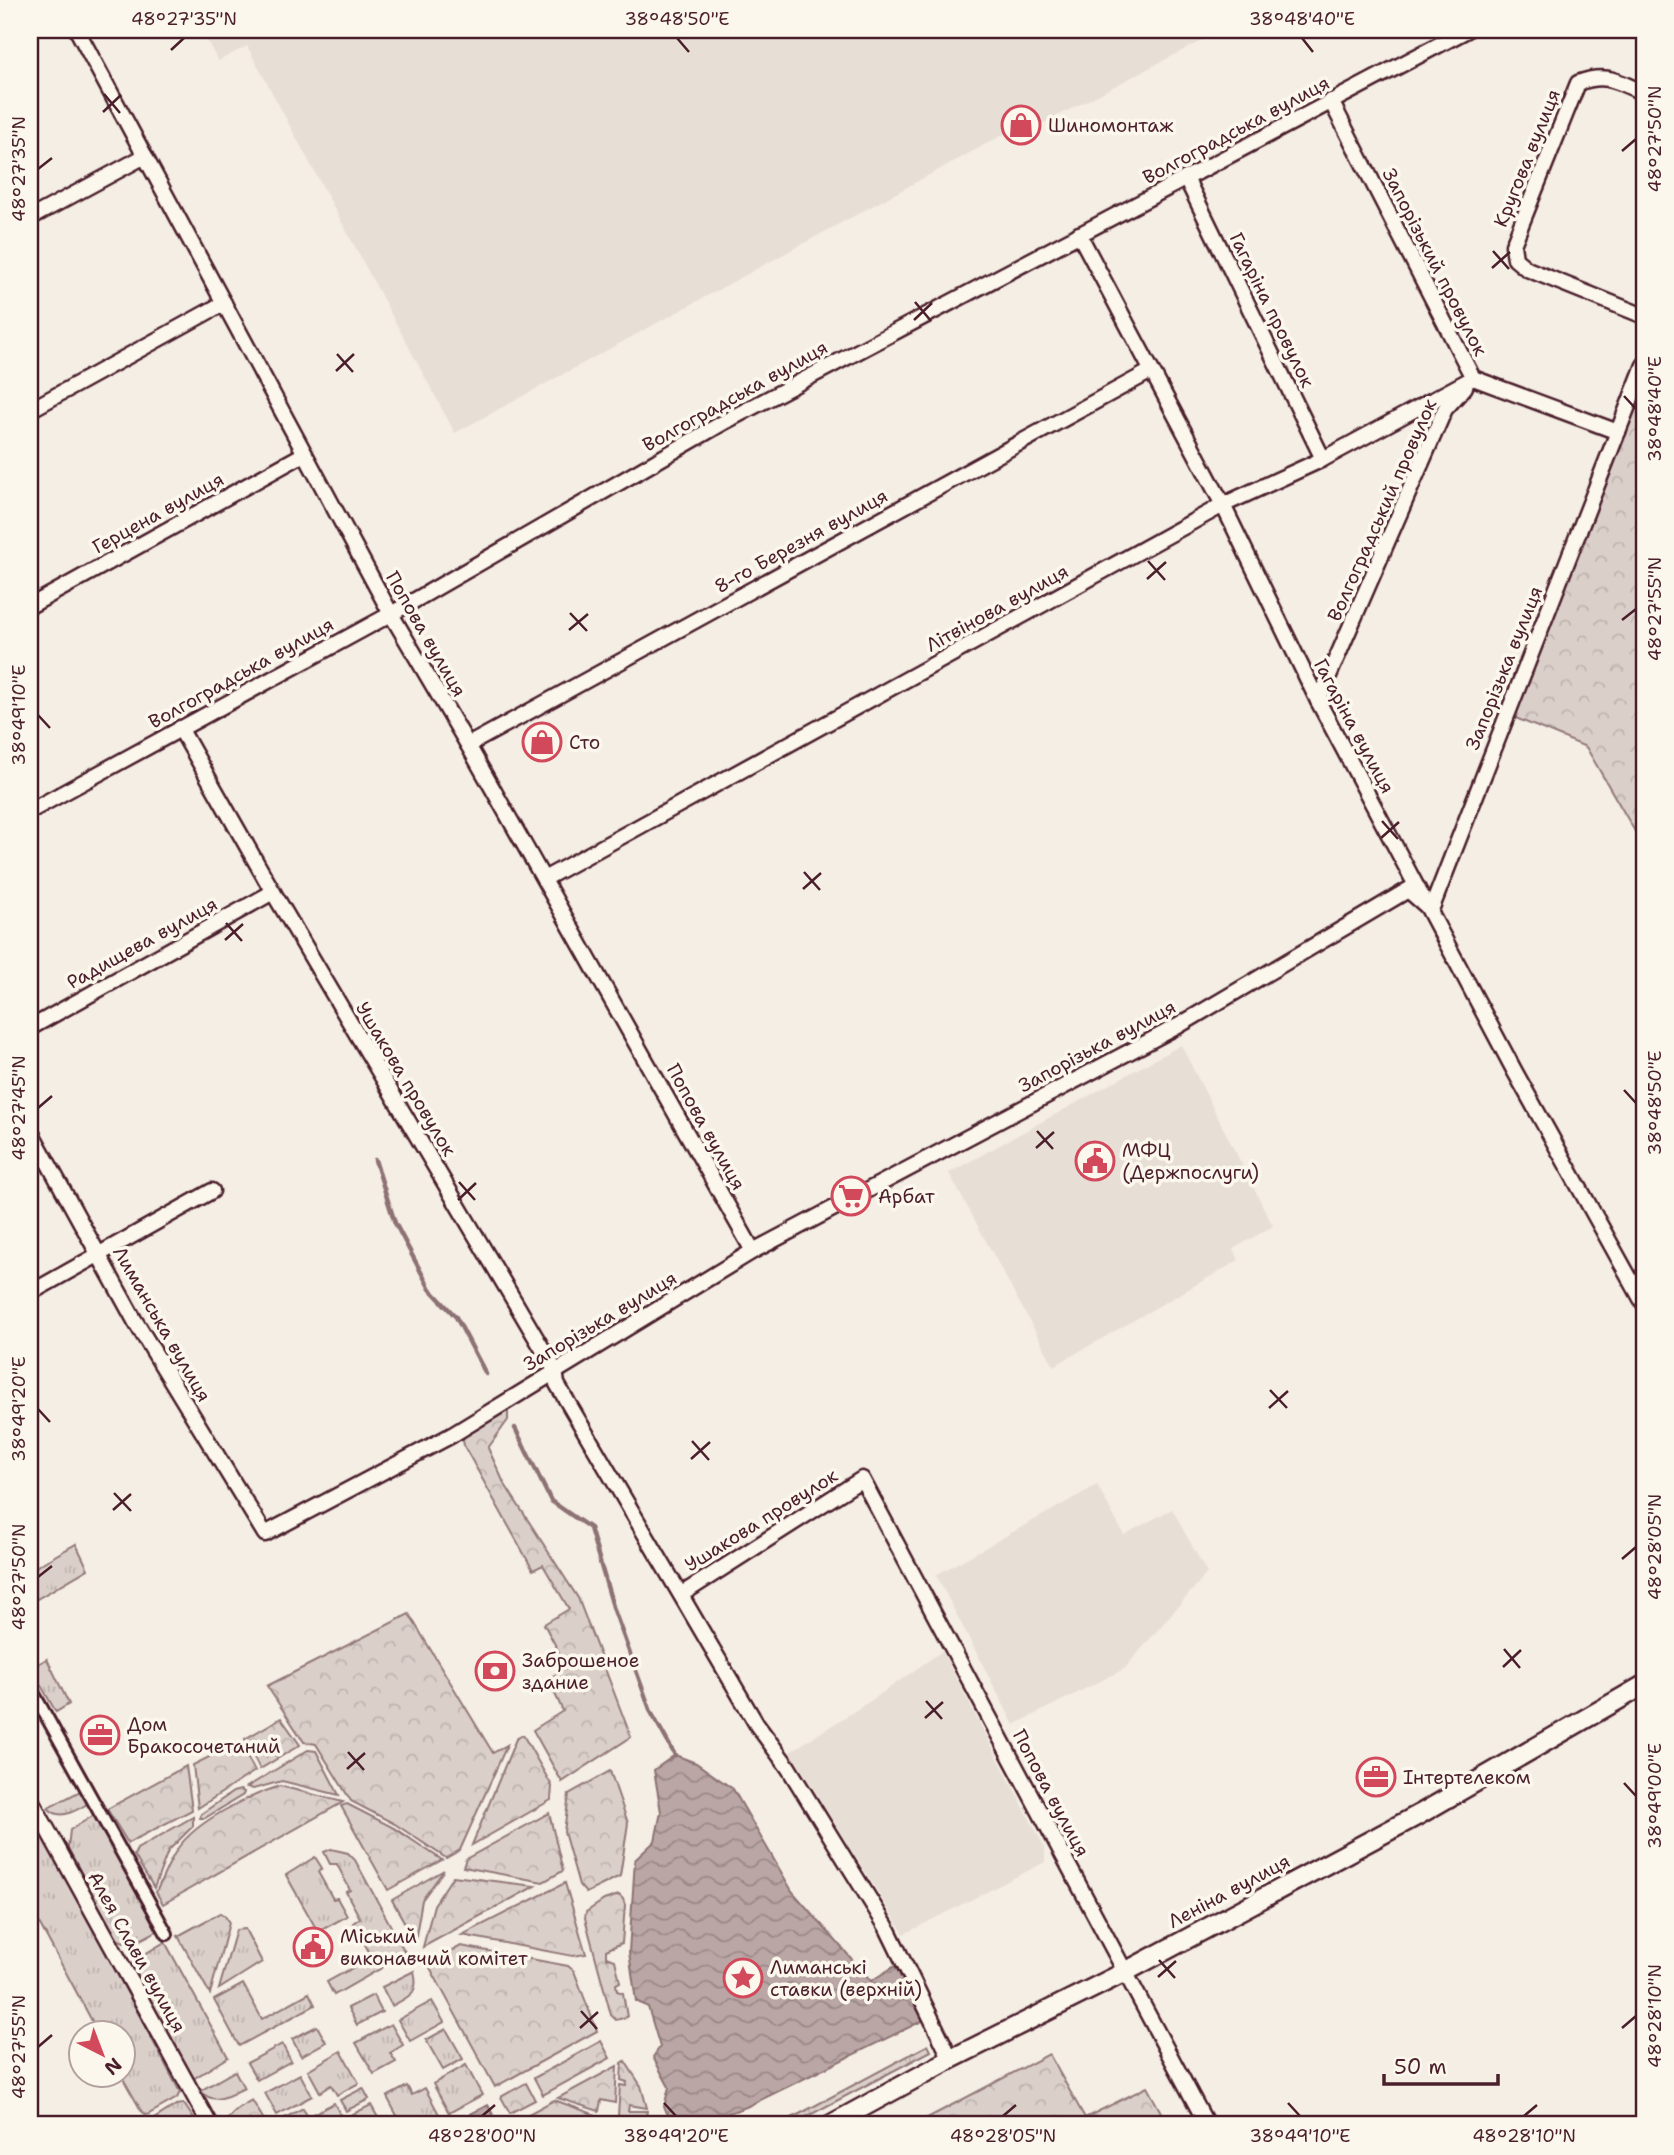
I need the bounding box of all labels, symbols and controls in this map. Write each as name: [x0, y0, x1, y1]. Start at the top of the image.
text: 48°27'35"N: [131, 7, 237, 31]
text: 38°48'50"E: [624, 7, 730, 31]
text: 38°48'40"E: [1249, 7, 1355, 31]
street label: Волгоградська вулиця: [1138, 70, 1334, 190]
street label: Кругова вулиця: [1488, 85, 1566, 231]
text: 48°27'50"N: [1643, 86, 1667, 192]
shop icon: Шиномонтаж: [1000, 104, 1042, 146]
place label: Шиномонтаж: [1048, 113, 1174, 138]
text: 48°27'35"N: [7, 116, 31, 222]
street label: Запорізький провулок: [1377, 164, 1493, 360]
street label: Гагаріна провулок: [1224, 228, 1320, 392]
street label: Волгоградська вулиця: [638, 335, 832, 457]
text: 38°48'40"E: [1643, 356, 1667, 462]
street label: Волгоградський провулок: [1322, 395, 1442, 625]
street label: Герцена вулиця: [88, 467, 228, 559]
street label: 8-го Березня вулиця: [710, 483, 892, 599]
text: 48°27'55"N: [1643, 557, 1667, 661]
street label: Літвінова вулиця: [921, 558, 1073, 658]
street label: Попова вулиця: [380, 567, 472, 701]
street label: Запорізька вулиця: [1460, 582, 1548, 754]
street label: Волгоградська вулиця: [144, 612, 338, 734]
street label: Гагаріна вулиця: [1308, 654, 1400, 798]
text: 38°49'10"E: [7, 664, 31, 766]
shop icon: Сто: [521, 721, 563, 763]
place label: Сто: [569, 730, 600, 755]
street label: Радищева вулиця: [62, 891, 222, 995]
street label: Запорізька вулиця: [1014, 994, 1180, 1098]
street label: Ушакова провулок: [350, 997, 462, 1161]
text: 38°48'50"E: [1643, 1050, 1667, 1156]
text: 48°27'45"N: [7, 1055, 31, 1161]
street label: Попова вулиця: [661, 1059, 751, 1195]
place label: МФЦ (Держпослуги): [1122, 1138, 1259, 1185]
public building icon: МФЦ (Держпослуги): [1074, 1140, 1116, 1182]
supermarket icon: Арбат: [830, 1175, 872, 1217]
place label: Арбат: [878, 1184, 935, 1209]
street label: Лиманська вулиця: [107, 1242, 217, 1406]
street label: Запорізька вулиця: [519, 1265, 681, 1377]
text: 38°49'20"E: [7, 1356, 31, 1462]
street label: Ушакова провулок: [680, 1463, 842, 1577]
text: 48°28'05"N: [1643, 1494, 1667, 1600]
text: 48°27'50"N: [7, 1524, 31, 1630]
place label: Заброшеное здание: [522, 1648, 640, 1695]
bank icon: Заброшеное здание: [474, 1650, 516, 1692]
place label: Дом Бракосочетаний: [127, 1712, 280, 1759]
office icon: Дом Бракосочетаний: [79, 1714, 121, 1756]
street label: Попова вулиця: [1007, 1725, 1095, 1861]
text: 38°49'00"E: [1643, 1743, 1667, 1849]
office icon: Інтертелеком: [1355, 1756, 1397, 1798]
place label: Інтертелеком: [1403, 1765, 1531, 1790]
street label: Леніна вулиця: [1164, 1848, 1294, 1934]
street label: Алея Слави вулиця: [82, 1867, 192, 2037]
place label: Міський виконавчий комітет: [340, 1924, 528, 1971]
public building icon: Міський виконавчий комітет: [292, 1926, 334, 1968]
place label: Лиманські ставки (верхній): [770, 1955, 922, 2002]
place icon: Лиманські ставки (верхній): [722, 1957, 764, 1999]
text: 48°28'10"N: [1643, 1964, 1667, 2068]
text: 48°27'55"N: [7, 1995, 31, 2099]
north arrow: [66, 2018, 136, 2088]
scale bar: [1384, 2043, 1497, 2087]
text: N: [99, 2052, 127, 2081]
text: 50 m: [1394, 2053, 1447, 2081]
text: 48°28'00"N: [428, 2124, 536, 2148]
text: 38°49'20"E: [623, 2124, 729, 2148]
text: 48°28'05"N: [950, 2124, 1056, 2148]
text: 38°49'10"E: [1249, 2124, 1351, 2148]
text: 48°28'10"N: [1472, 2124, 1576, 2148]

